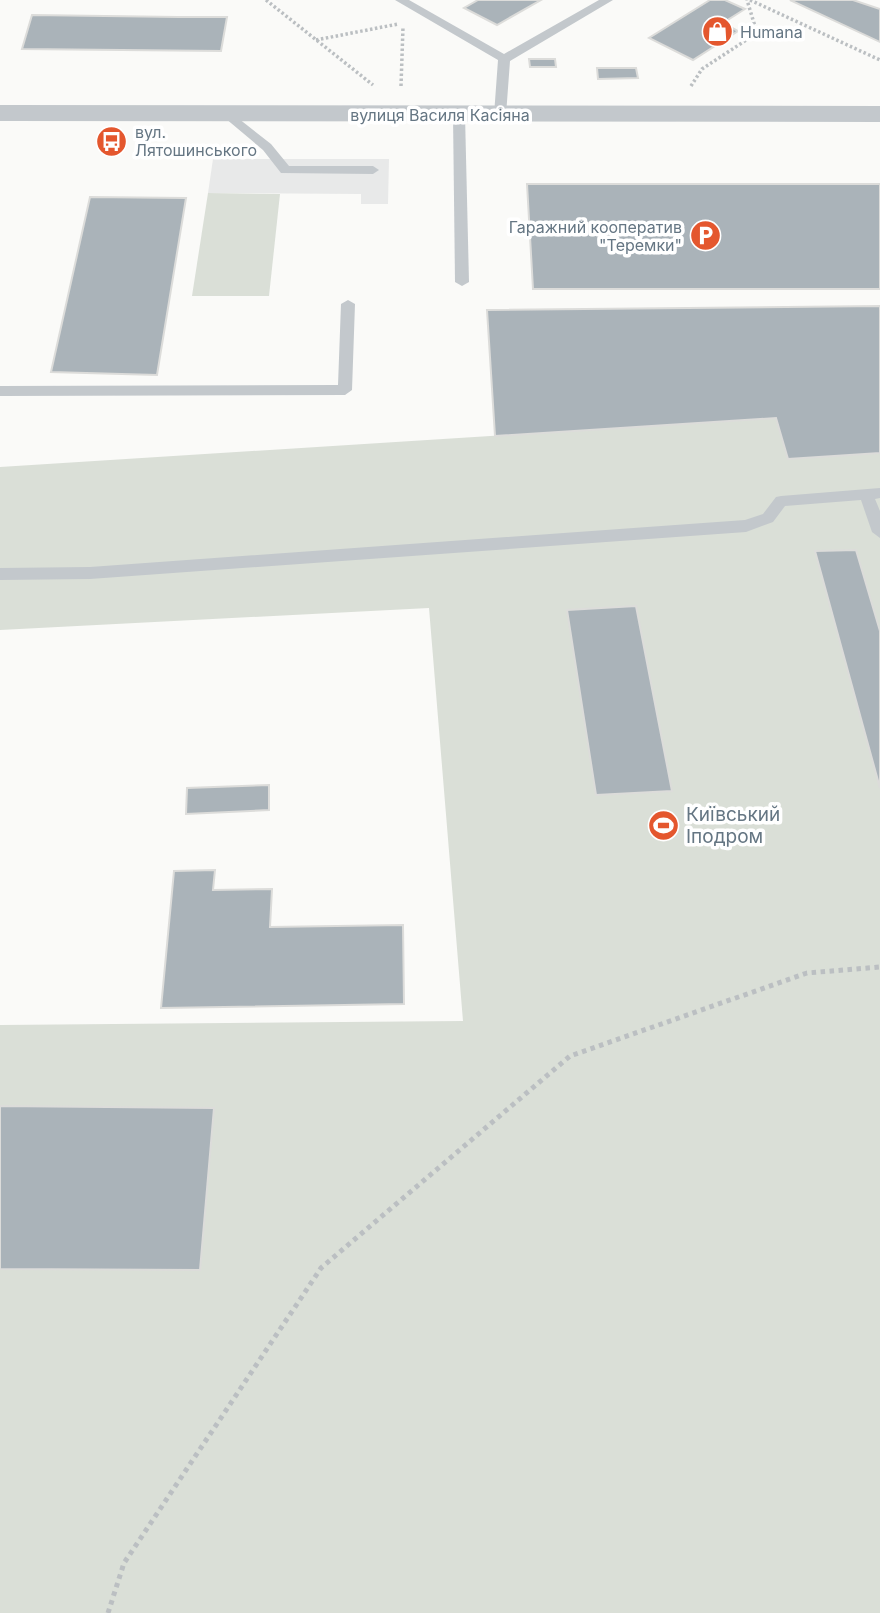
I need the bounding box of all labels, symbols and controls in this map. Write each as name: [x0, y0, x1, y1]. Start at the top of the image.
shop icon: Humana: [700, 15, 734, 49]
place label: Humana: [740, 22, 803, 42]
street label: вулиця Василя Касіяна: [350, 105, 530, 125]
place label: вул. Лятошинського: [135, 122, 257, 160]
bus stop icon: вул. Лятошинського: [95, 124, 129, 158]
place label: Гаражний кооператив "Теремки": [509, 217, 682, 255]
parking icon: Гаражний кооператив "Теремки": [688, 219, 722, 253]
place label: Київський Іподром: [686, 803, 780, 848]
sports icon: Київський Іподром: [646, 808, 680, 842]

